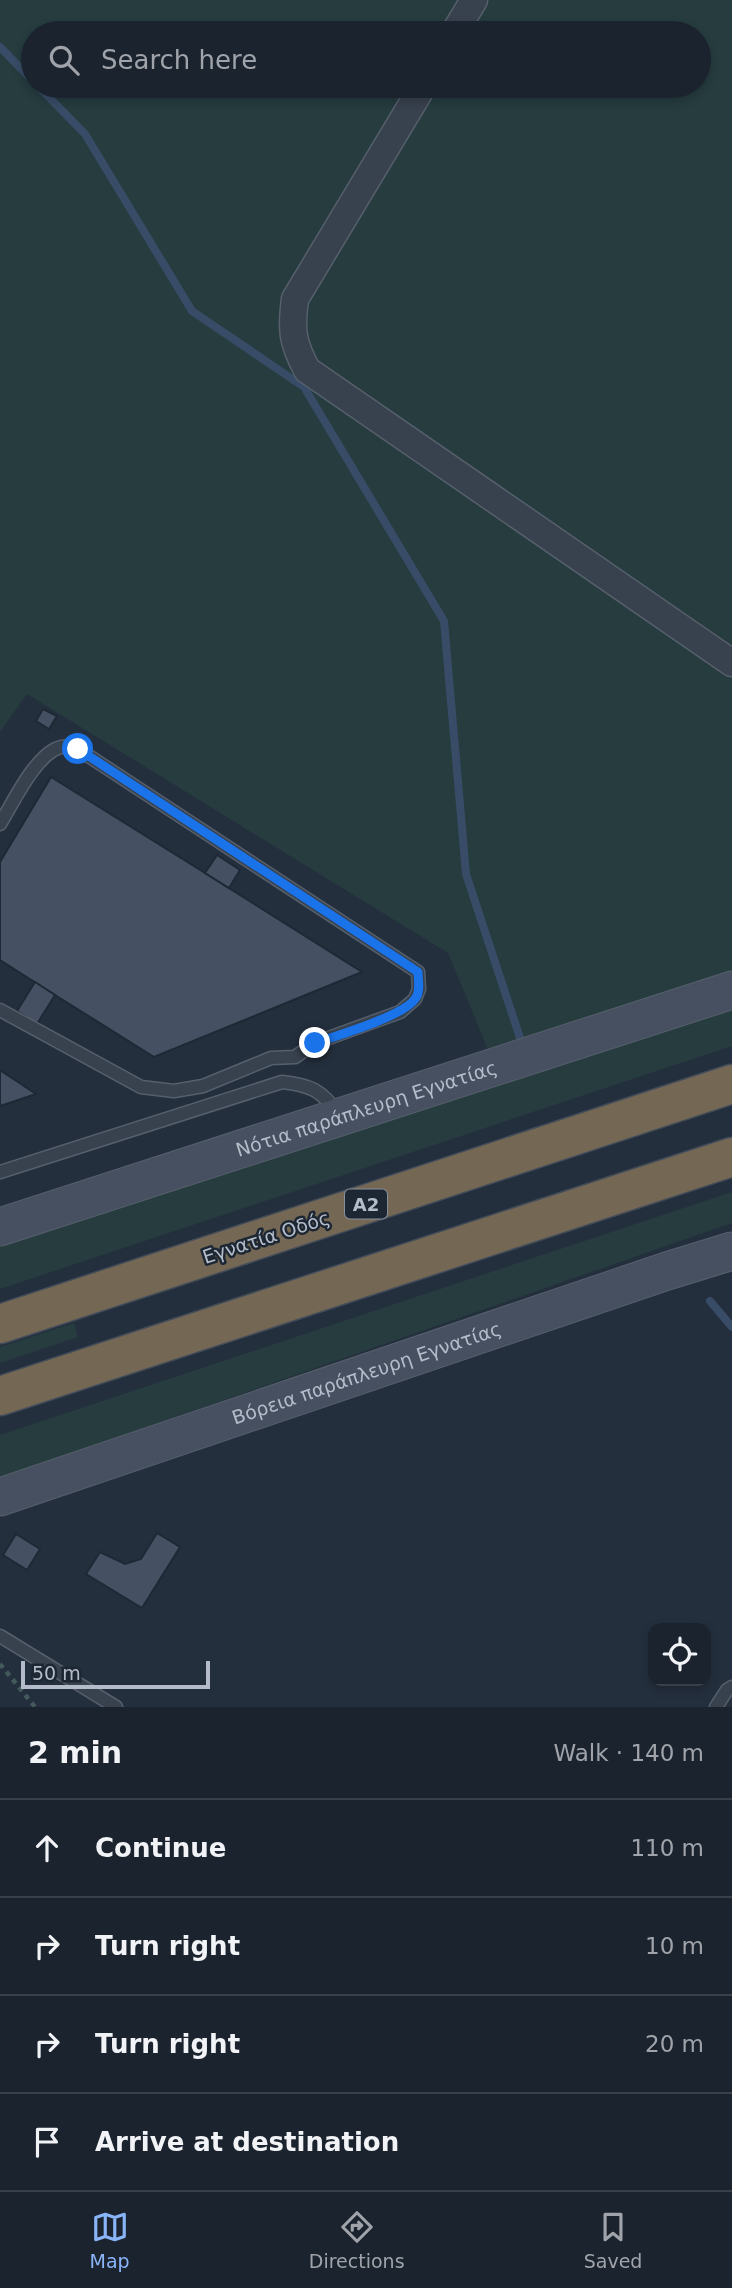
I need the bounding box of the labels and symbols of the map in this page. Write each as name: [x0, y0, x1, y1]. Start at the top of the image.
route start: [62, 733, 93, 764]
route end: [299, 1027, 330, 1058]
street label: Νότια παράπλευρη Εγνατίας: [233, 1056, 500, 1161]
road number: Α2: [345, 1190, 387, 1218]
street label: Εγνατία Οδός: [200, 1206, 332, 1268]
street label: Βόρεια παράπλευρη Εγνατίας: [229, 1317, 504, 1429]
scale bar: [21, 1658, 210, 1690]

